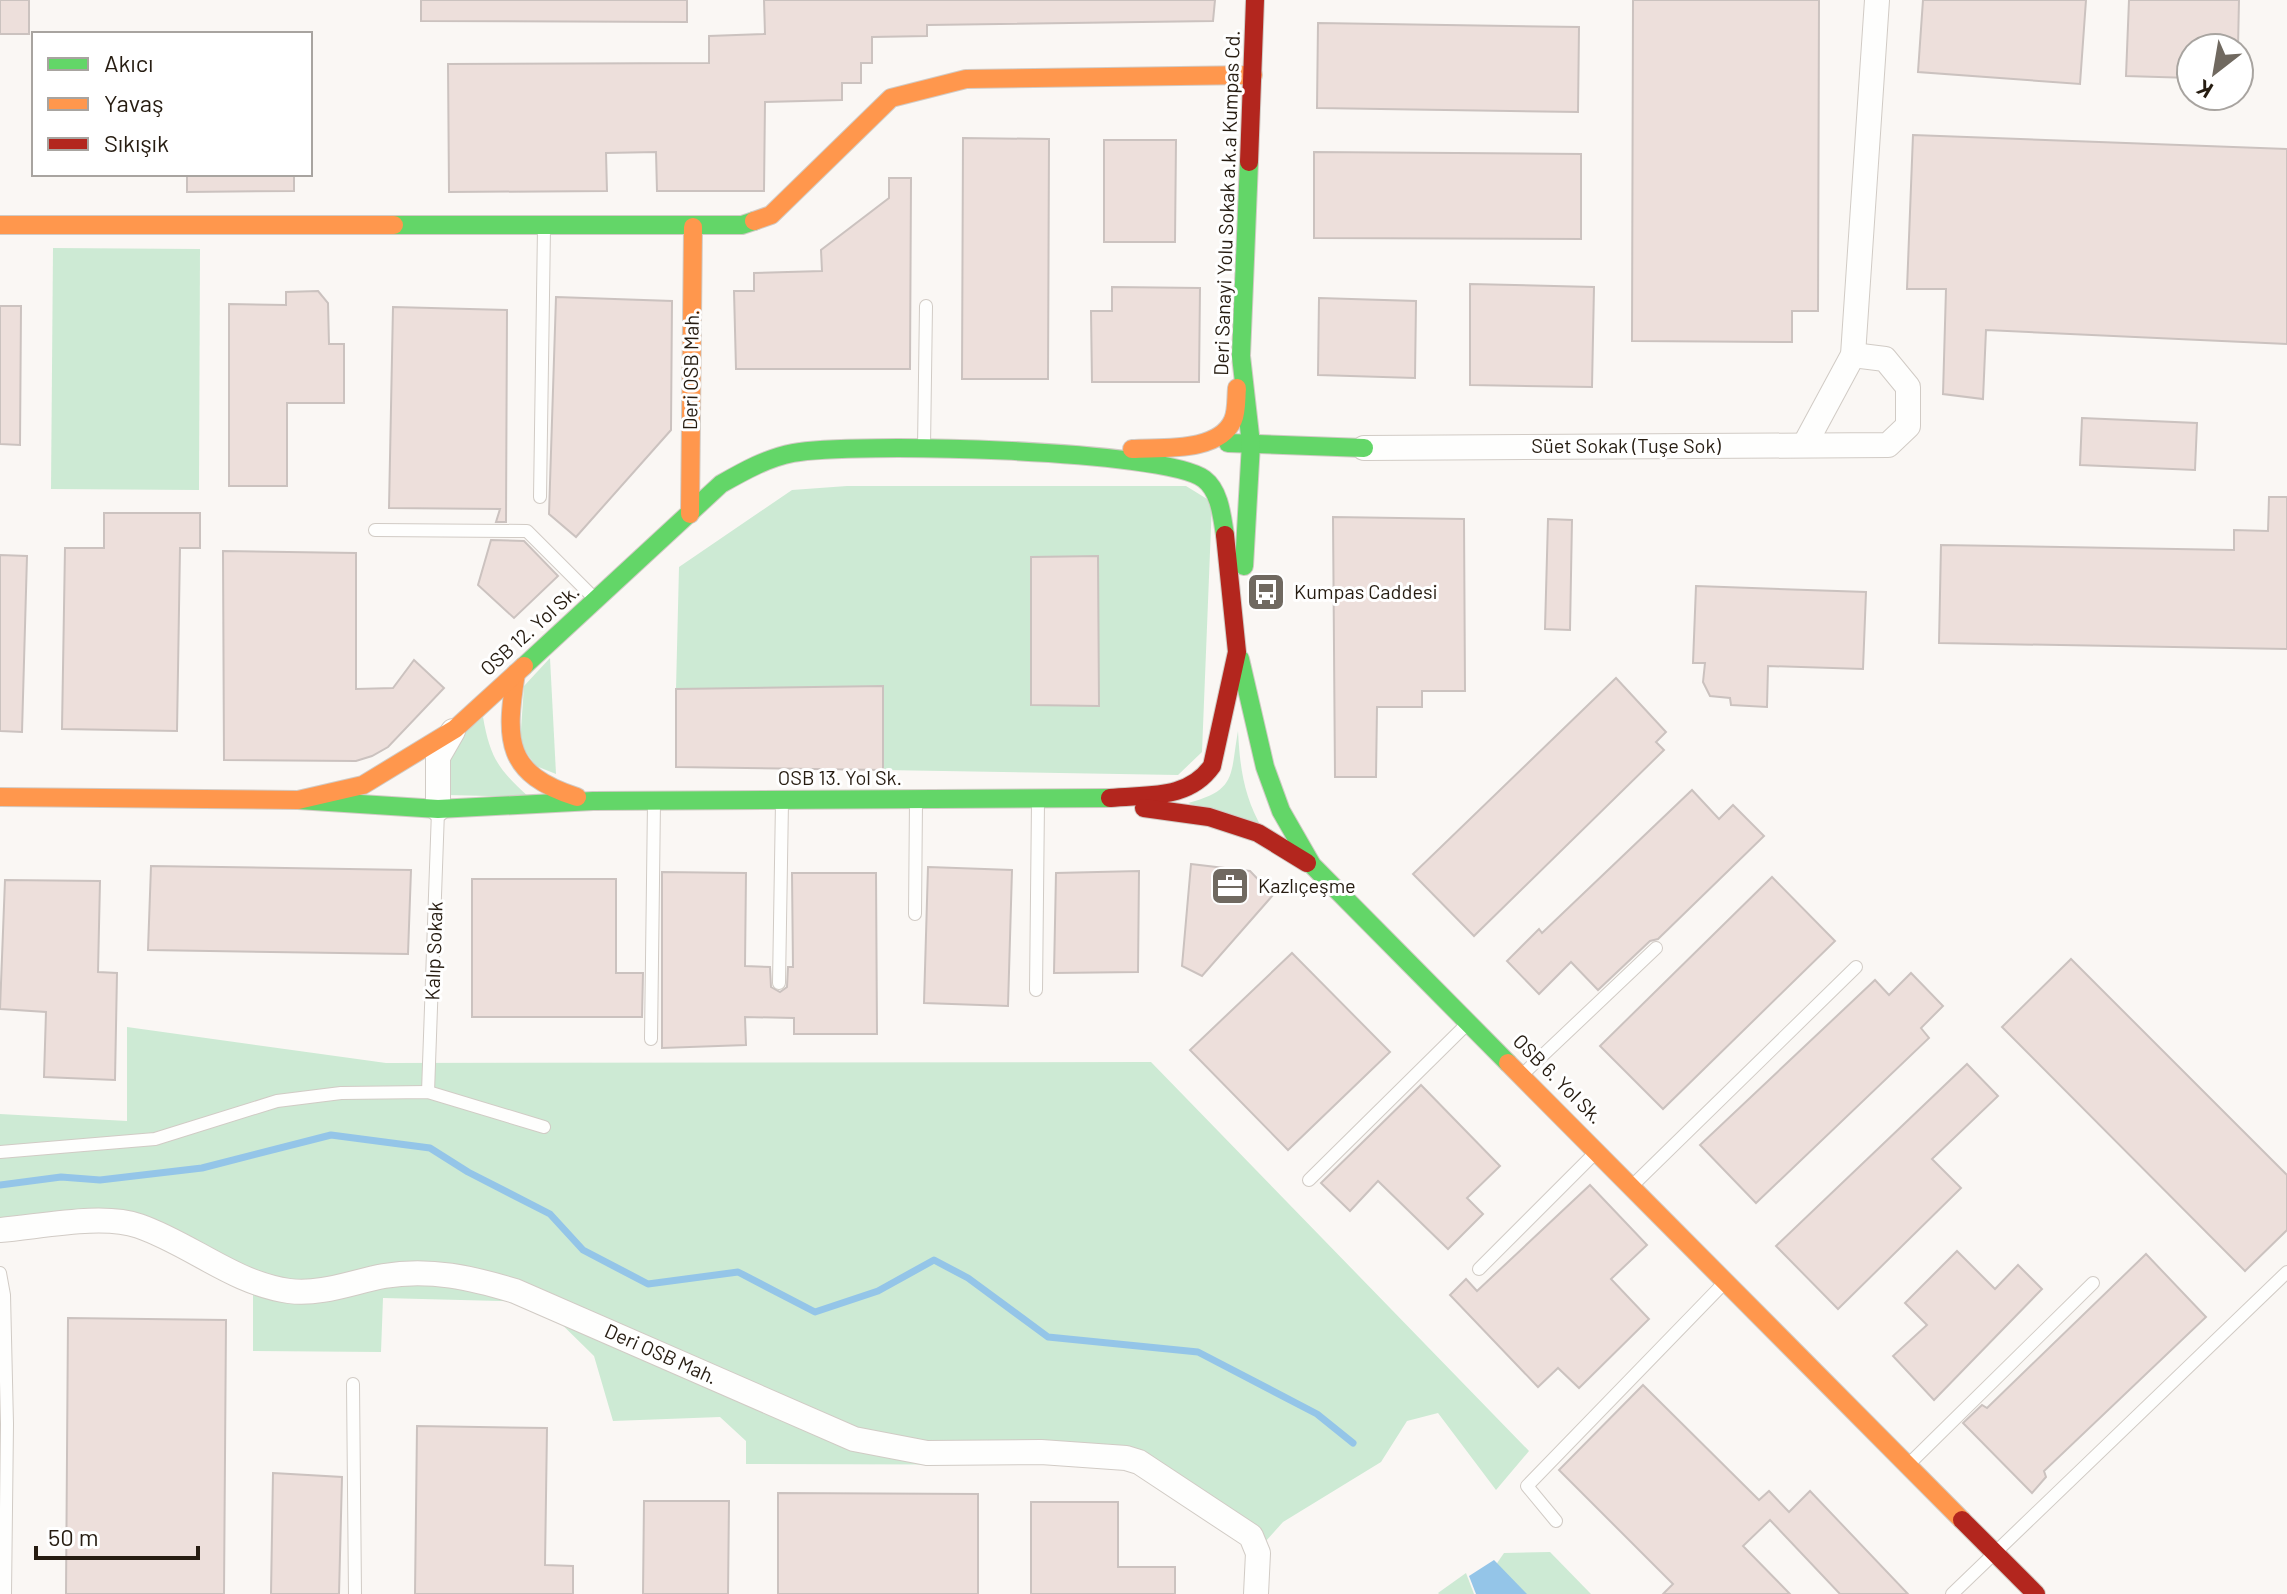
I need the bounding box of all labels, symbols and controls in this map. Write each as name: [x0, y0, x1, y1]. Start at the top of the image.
street label: Deri Sanayi Yolu Sokak a.k.a Kumpas Cd.: [1208, 30, 1244, 376]
legend: [32, 32, 312, 176]
north arrow: [2175, 32, 2255, 112]
text: Akıcı: [104, 48, 153, 77]
text: K: [2191, 75, 2217, 105]
text: Yavaş: [104, 88, 164, 117]
text: Sıkışık: [104, 128, 169, 157]
street label: Deri OSB Mah.: [677, 310, 703, 430]
street label: Süet Sokak (Tuşe Sok): [1531, 433, 1722, 457]
bus stop icon: Kumpas Caddesi: [1245, 571, 1287, 613]
street label: OSB 12. Yol Sk.: [475, 579, 584, 680]
place label: Kumpas Caddesi: [1294, 579, 1438, 603]
street label: OSB 13. Yol Sk.: [778, 765, 902, 789]
office icon: Kazlıçeşme: [1209, 865, 1251, 907]
place label: Kazlıçeşme: [1258, 873, 1356, 897]
street label: Kalıp Sokak: [419, 901, 447, 1001]
street label: OSB 6. Yol Sk.: [1509, 1028, 1609, 1128]
street label: Deri OSB Mah.: [601, 1318, 721, 1389]
scale bar: [36, 1510, 198, 1560]
text: 50 m: [48, 1522, 99, 1551]

